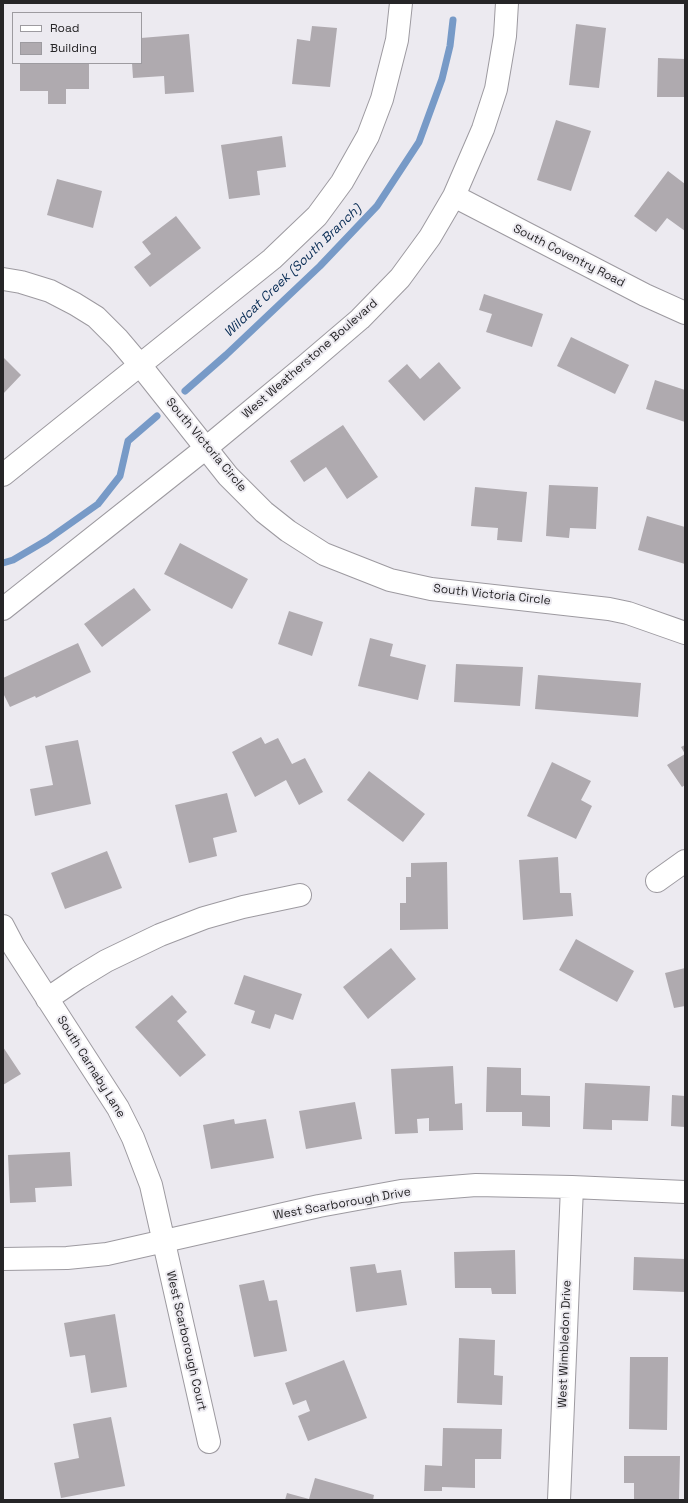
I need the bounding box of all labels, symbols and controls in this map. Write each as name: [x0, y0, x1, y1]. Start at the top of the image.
legend: [12, 12, 142, 64]
text: Road: [50, 20, 79, 36]
text: Building: [50, 40, 97, 56]
water label: Wildcat Creek (South Branch): [221, 201, 365, 341]
street label: South Coventry Road: [511, 222, 627, 290]
street label: West Weatherstone Boulevard: [239, 296, 381, 422]
street label: South Victoria Circle: [163, 395, 249, 495]
street label: South Victoria Circle: [433, 582, 551, 608]
street label: South Carnaby Lane: [54, 1013, 128, 1121]
street label: West Scarborough Drive: [272, 1185, 412, 1223]
street label: West Scarborough Court: [163, 1270, 209, 1412]
street label: West Wimbledon Drive: [556, 1280, 574, 1408]

